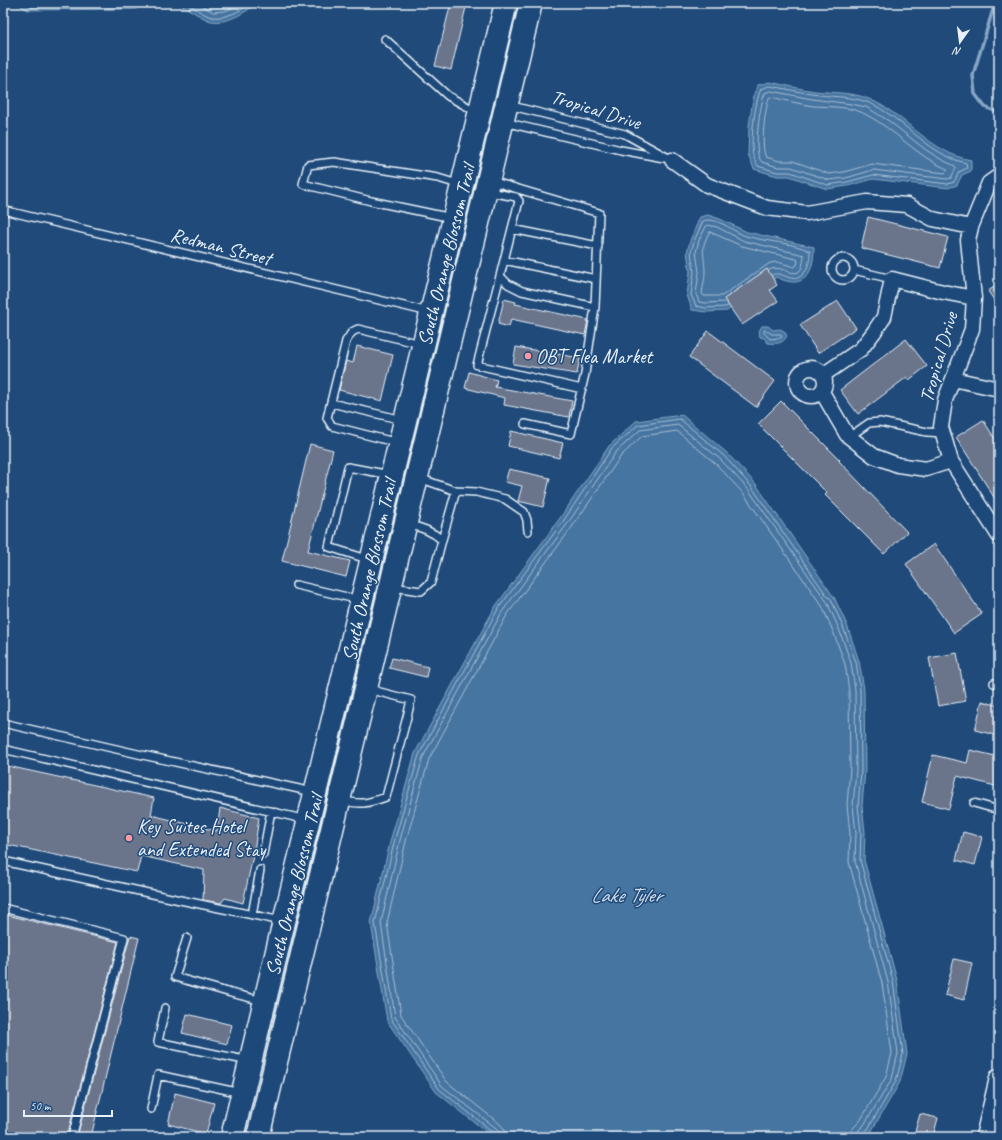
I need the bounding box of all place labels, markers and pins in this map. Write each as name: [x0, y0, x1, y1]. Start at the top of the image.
place label: OBT Flea Market: [536, 344, 655, 369]
marker: OBT Flea Market: [523, 351, 533, 361]
place label: Key Suites Hotel and Extended Stay: [137, 814, 268, 862]
marker: Key Suites Hotel and Extended Stay: [124, 833, 134, 843]

